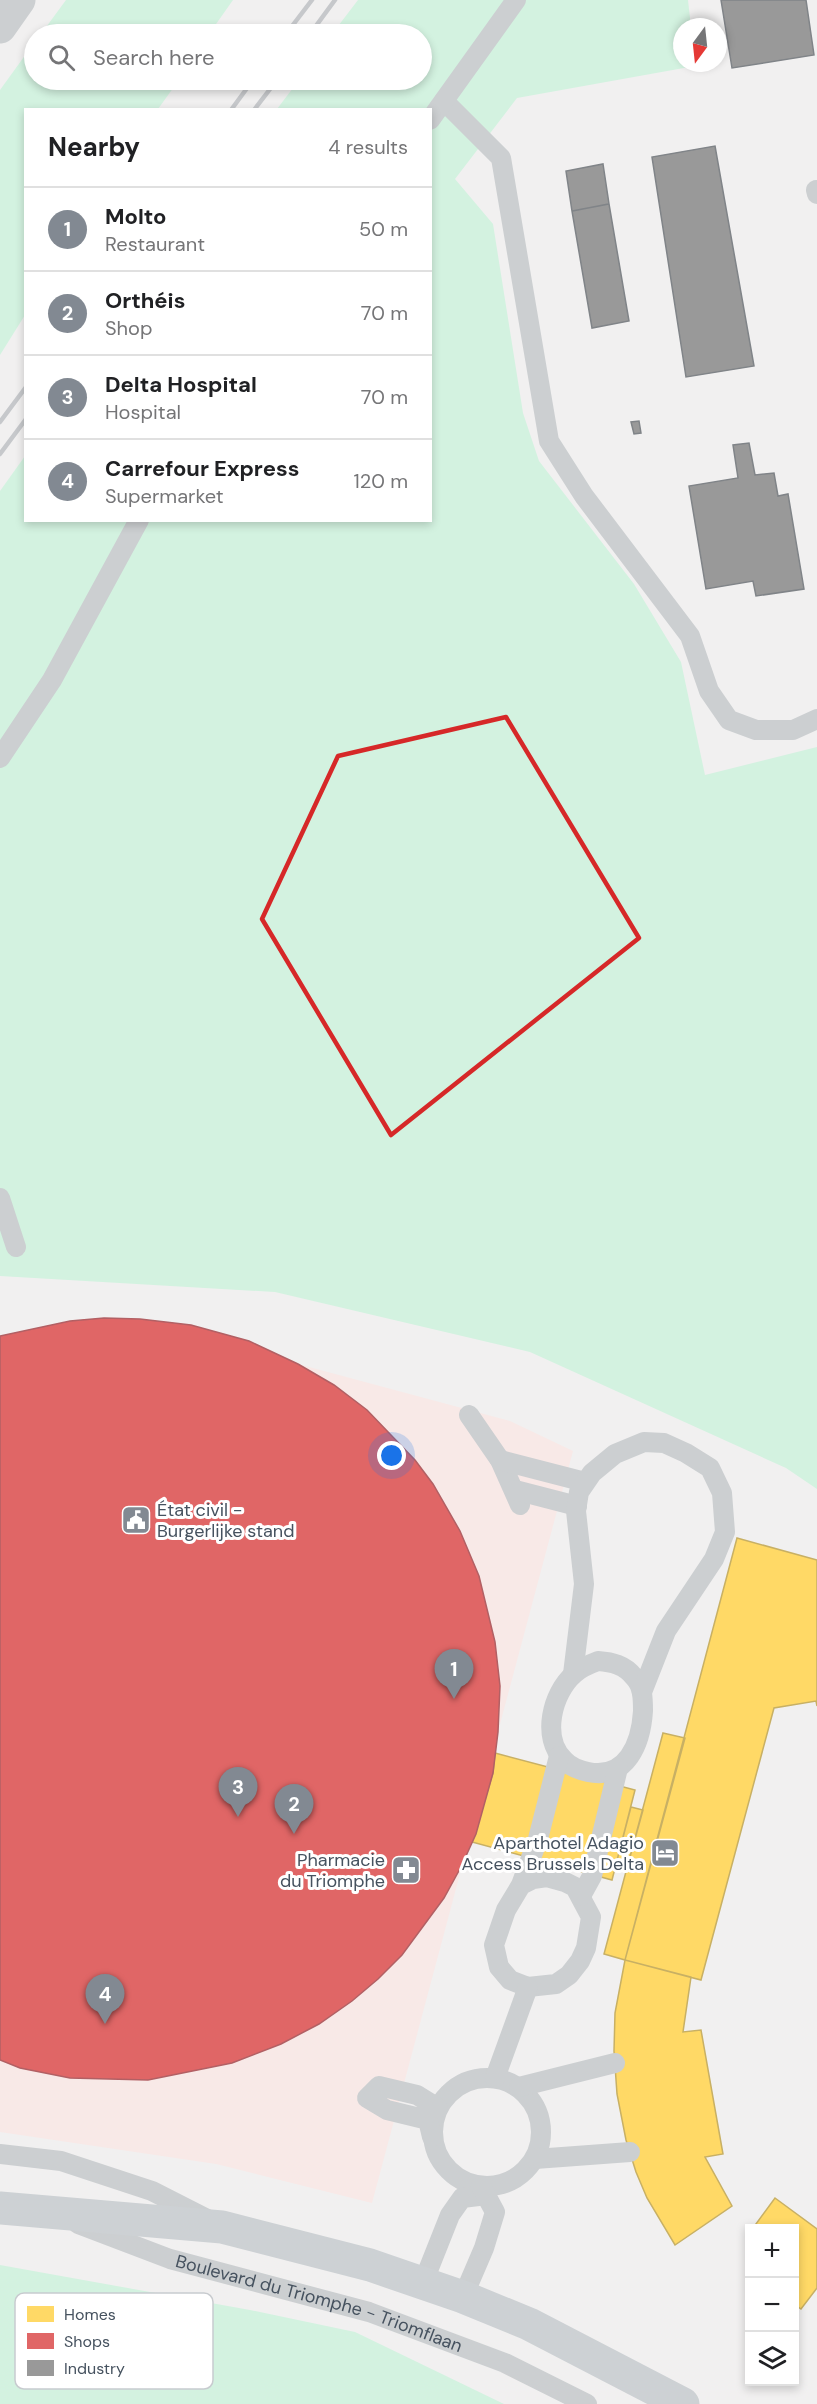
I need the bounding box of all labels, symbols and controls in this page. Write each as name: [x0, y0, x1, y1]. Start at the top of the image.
north arrow: [673, 18, 727, 72]
search box: [24, 24, 432, 90]
icon: search: [45, 41, 78, 74]
text: Search here: [93, 43, 214, 72]
text: Nearby: [48, 130, 140, 164]
text: 4 results: [328, 134, 408, 160]
text: Molto: [105, 202, 166, 231]
text: 1: [64, 216, 71, 242]
text: 50 m: [359, 216, 408, 242]
text: Restaurant: [105, 231, 205, 257]
text: Orthéis: [105, 286, 185, 315]
text: 2: [62, 300, 73, 326]
text: 70 m: [361, 300, 408, 326]
text: Shop: [105, 315, 152, 341]
text: Delta Hospital: [105, 370, 257, 399]
text: 3: [61, 384, 74, 410]
text: 70 m: [361, 384, 408, 410]
text: Hospital: [105, 399, 181, 425]
text: Carrefour Express: [105, 454, 299, 483]
text: 4: [61, 468, 74, 494]
text: 120 m: [354, 468, 408, 494]
text: Supermarket: [105, 483, 224, 509]
your location: [377, 1441, 406, 1470]
place label: État civil - Burgerlijke stand: [157, 1498, 294, 1543]
public building icon: État civil - Burgerlijke stand: [120, 1504, 152, 1536]
pin: 1: [434, 1650, 474, 1699]
pin: 3: [218, 1768, 258, 1817]
pin: 2: [274, 1784, 314, 1834]
place label: Aparthotel Adagio Access Brussels Delta: [461, 1831, 644, 1876]
hotel icon: Aparthotel Adagio Access Brussels Delta: [649, 1837, 681, 1869]
place label: Pharmacie du Triomphe: [280, 1848, 385, 1893]
pharmacy icon: Pharmacie du Triomphe: [390, 1854, 422, 1886]
pin: 4: [86, 1974, 124, 2024]
map controls: [745, 2224, 799, 2386]
button: +: [745, 2224, 799, 2278]
street label: Boulevard du Triomphe - Triomflaan: [173, 2249, 466, 2358]
button: −: [745, 2278, 799, 2332]
legend: [15, 2293, 213, 2389]
text: Homes: [64, 2304, 116, 2325]
text: Shops: [64, 2331, 110, 2352]
button: layers: [745, 2332, 799, 2386]
text: Industry: [64, 2358, 125, 2379]

